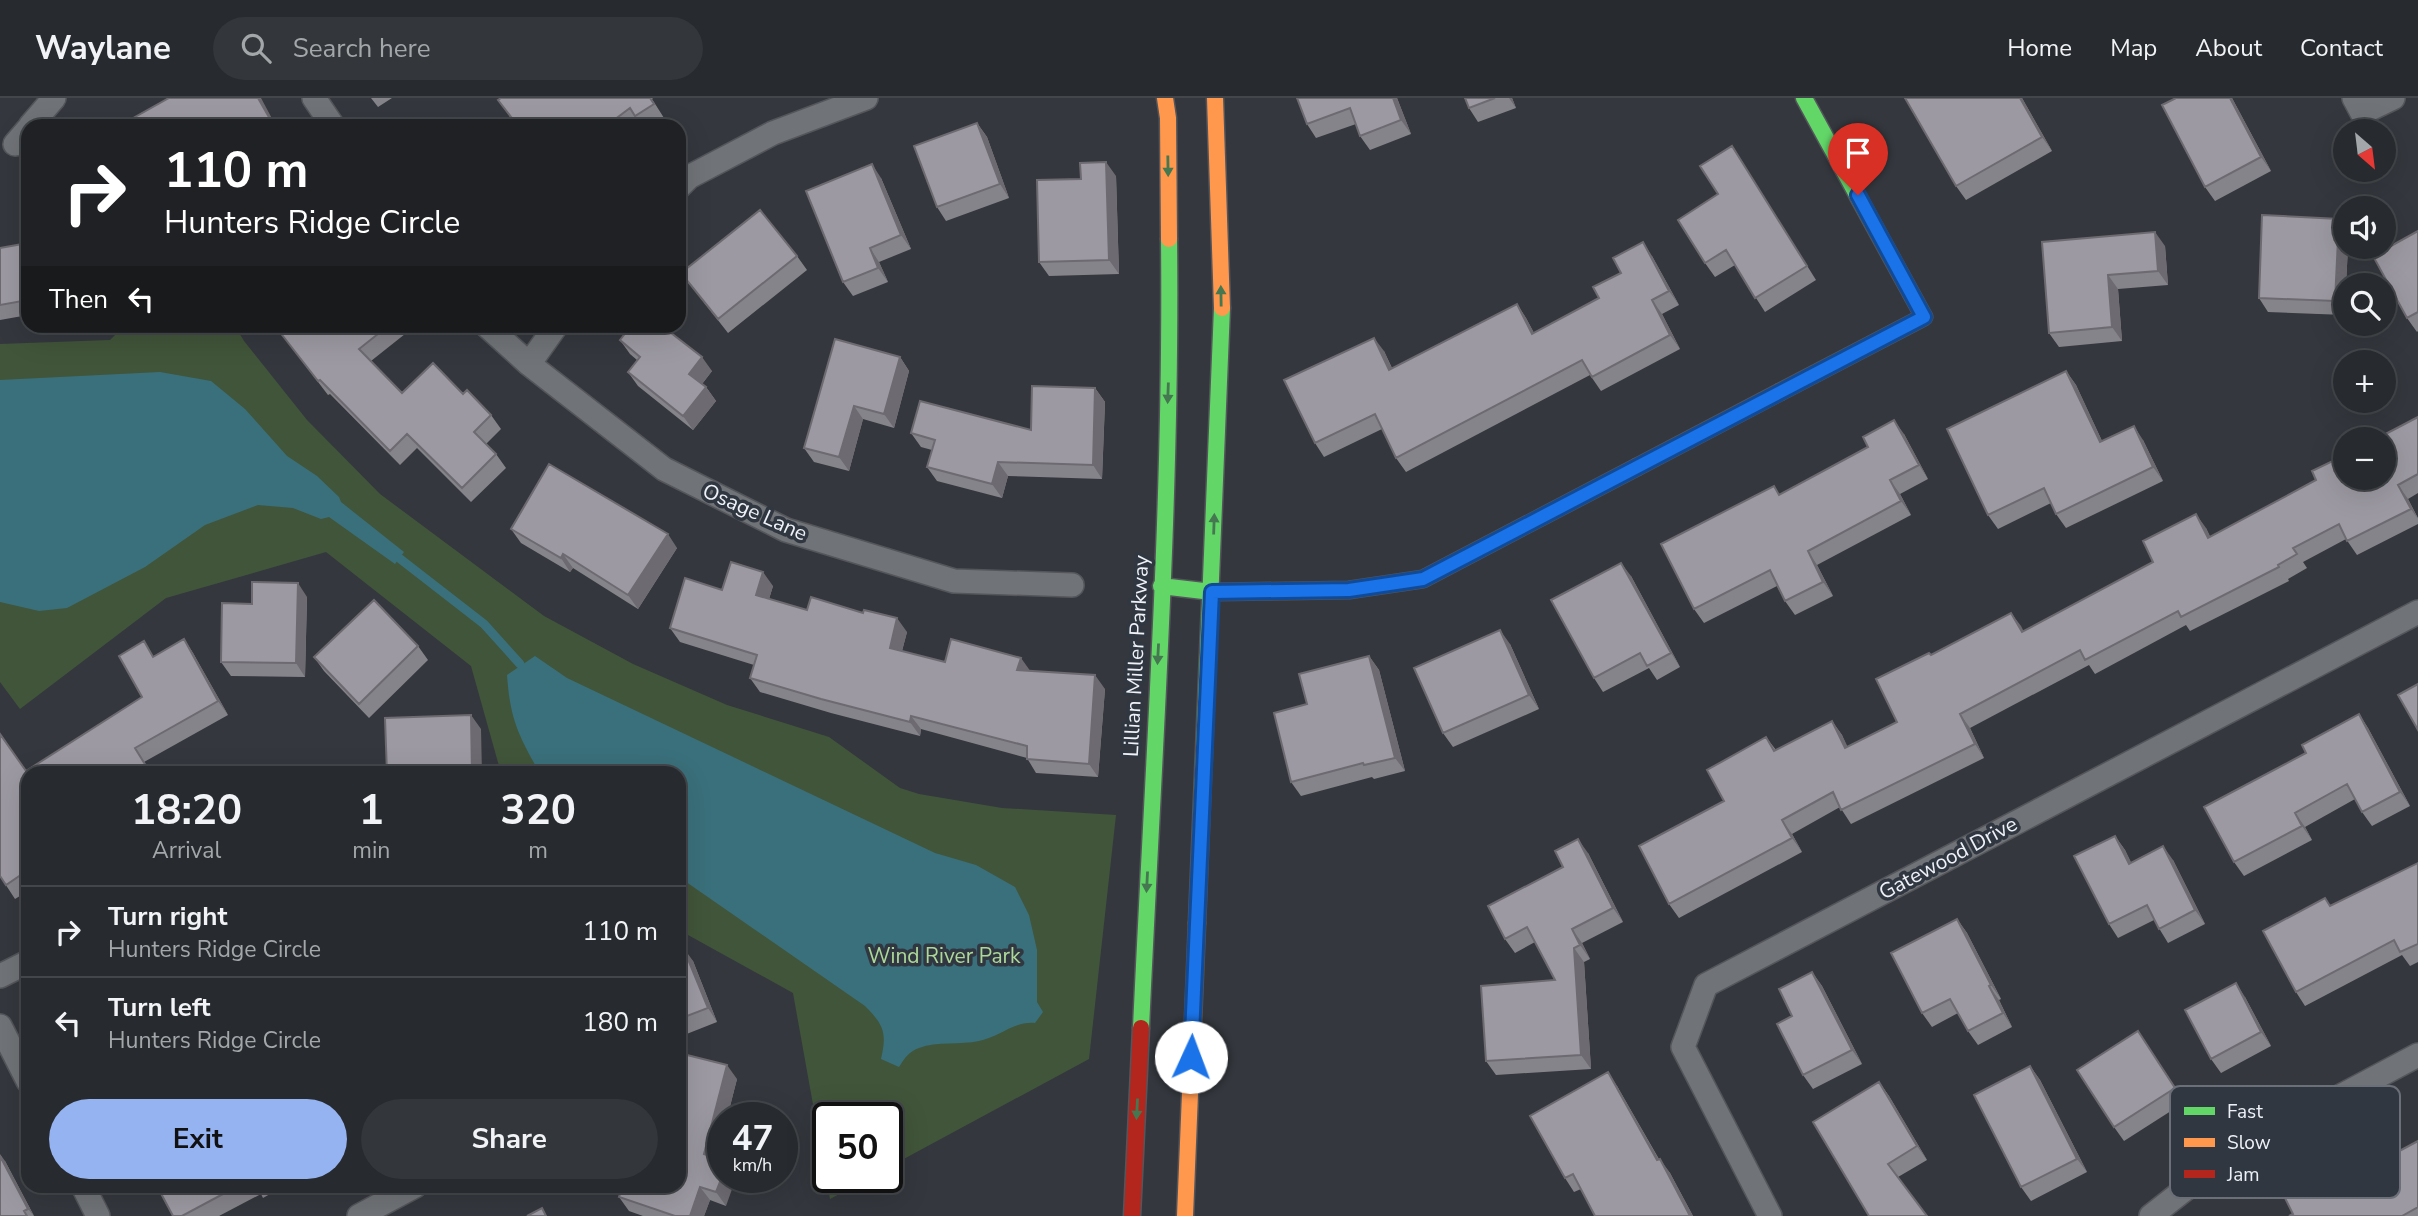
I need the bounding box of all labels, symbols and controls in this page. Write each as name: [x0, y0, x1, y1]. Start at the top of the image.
search box: [213, 17, 703, 80]
text: Waylane: [35, 26, 171, 71]
icon: search: [237, 29, 275, 67]
text: Search here: [293, 31, 431, 66]
text: Home: [2007, 32, 2072, 64]
text: Map: [2110, 32, 2157, 64]
text: About: [2195, 32, 2262, 64]
text: Contact: [2300, 32, 2383, 64]
north arrow: [2333, 119, 2396, 182]
map controls: [2333, 119, 2396, 490]
pin: [1828, 123, 1888, 195]
icon: arrive: [1839, 134, 1877, 172]
text: 110 m: [164, 137, 308, 204]
icon: right: [49, 147, 140, 238]
one-way arrow: [1163, 155, 1174, 177]
button: sound: [2333, 196, 2396, 259]
text: Hunters Ridge Circle: [164, 201, 460, 244]
button: search: [2333, 273, 2396, 336]
icon: left: [122, 280, 160, 318]
text: Then: [49, 282, 108, 317]
one-way arrow: [1215, 285, 1227, 307]
button: +: [2333, 350, 2396, 413]
one-way arrow: [1163, 383, 1174, 405]
button: −: [2333, 427, 2396, 490]
street label: Osage Lane: [698, 476, 812, 548]
one-way arrow: [1209, 513, 1220, 535]
street label: Lillian Miller Parkway: [1117, 554, 1155, 758]
one-way arrow: [1152, 644, 1163, 666]
text: 18:20: [131, 782, 242, 839]
text: 1: [359, 782, 384, 839]
text: 320: [500, 782, 576, 839]
street label: Gatewood Drive: [1874, 810, 2022, 906]
text: Arrival: [152, 835, 221, 866]
text: min: [352, 835, 390, 866]
text: m: [528, 835, 548, 866]
one-way arrow: [1141, 871, 1152, 893]
text: Turn right: [108, 899, 227, 934]
icon: right: [49, 913, 87, 951]
text: 110 m: [582, 914, 658, 949]
text: Hunters Ridge Circle: [108, 934, 321, 965]
park label: Wind River Park: [867, 942, 1021, 970]
text: Turn left: [108, 990, 211, 1025]
icon: left: [49, 1004, 87, 1042]
text: 180 m: [582, 1005, 658, 1040]
position arrow: [1154, 1020, 1228, 1094]
text: Hunters Ridge Circle: [108, 1025, 321, 1056]
legend: [2170, 1086, 2400, 1198]
one-way arrow: [1131, 1098, 1142, 1120]
button: Exit: [49, 1099, 347, 1179]
button: Share: [361, 1099, 658, 1179]
text: Fast: [2227, 1099, 2263, 1125]
speed limit sign: 50: [812, 1102, 903, 1193]
text: 47: [731, 1115, 774, 1162]
text: Slow: [2227, 1130, 2271, 1156]
text: km/h: [733, 1153, 772, 1177]
text: Jam: [2226, 1162, 2260, 1188]

